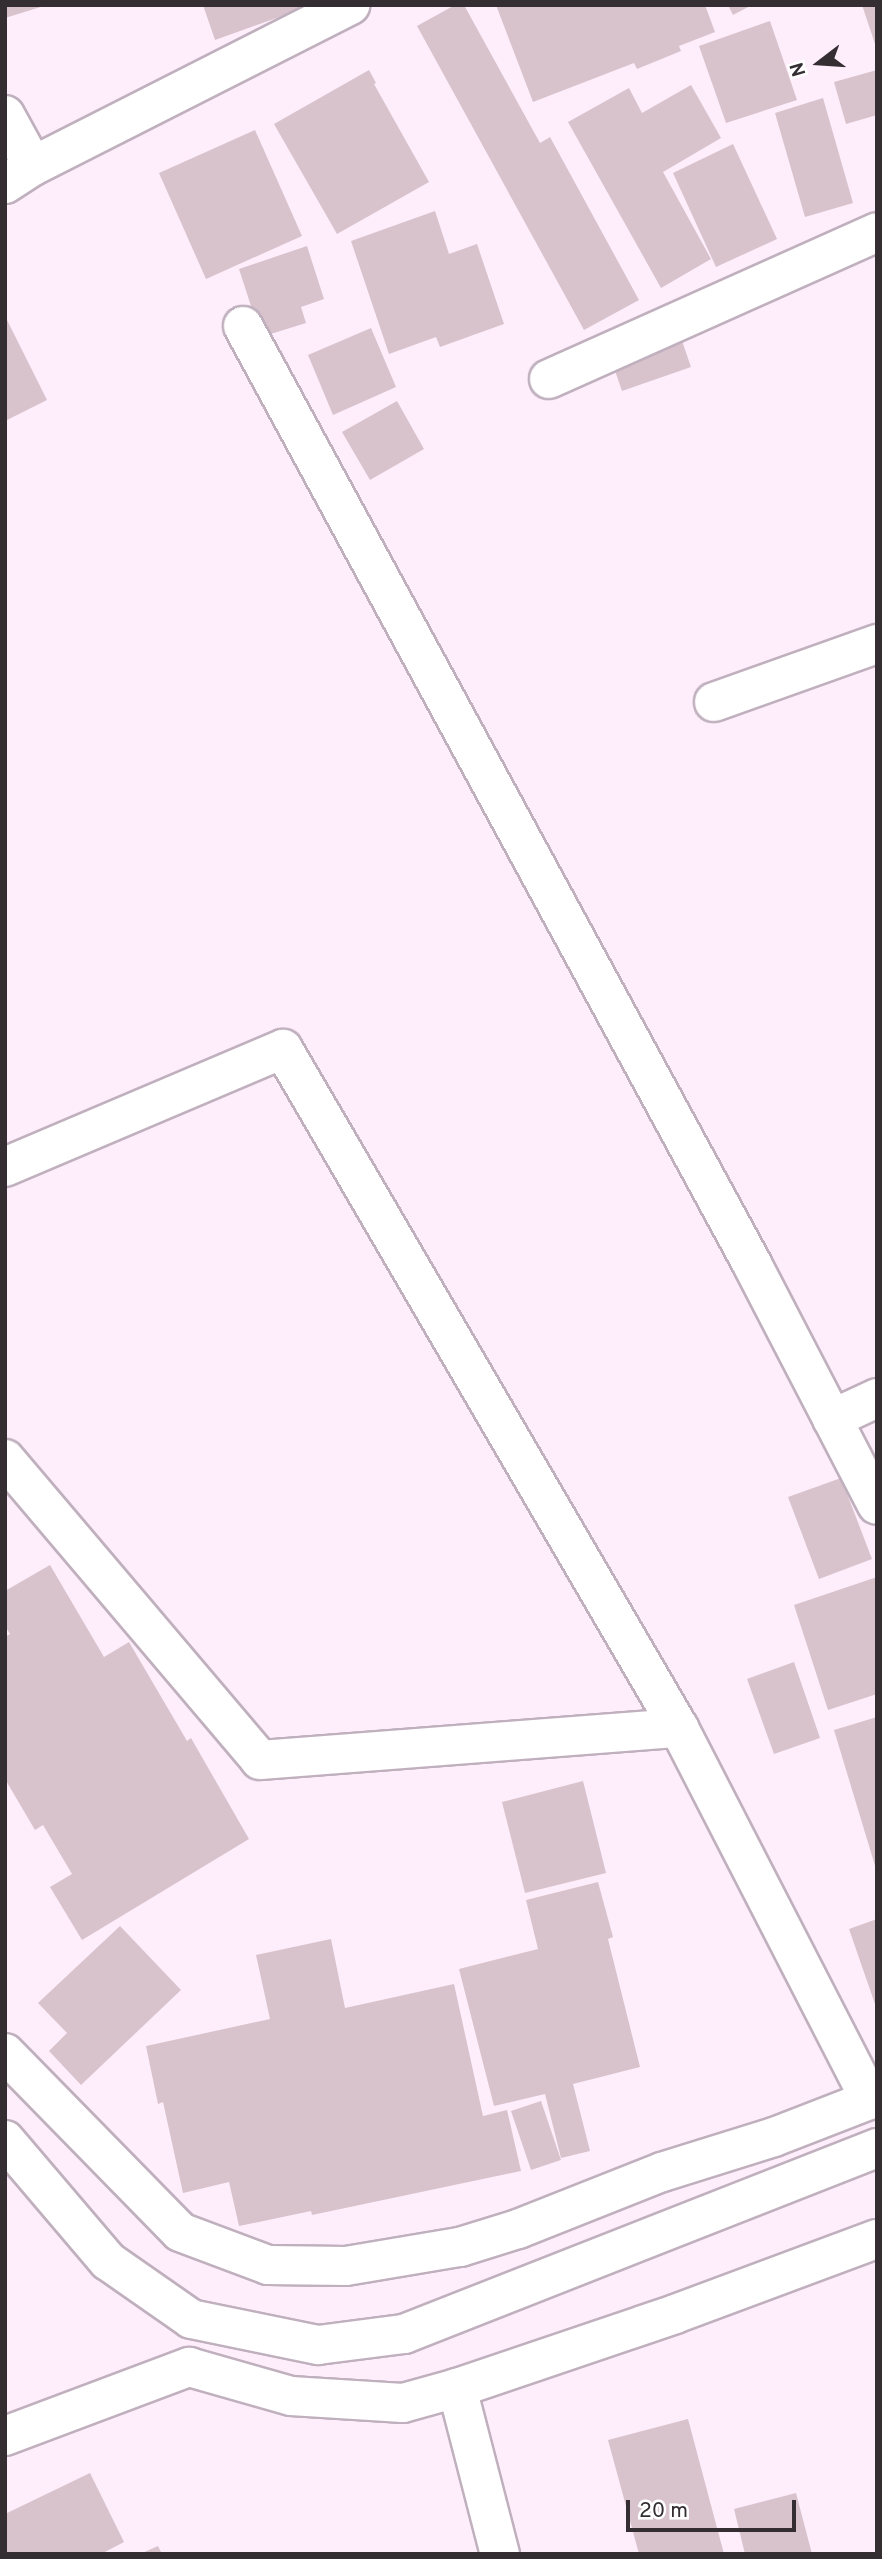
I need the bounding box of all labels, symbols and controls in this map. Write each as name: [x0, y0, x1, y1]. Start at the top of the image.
north arrow: [784, 28, 854, 98]
text: N: [785, 59, 812, 79]
scale bar: [630, 2486, 800, 2530]
text: 20 m: [639, 2498, 688, 2525]

